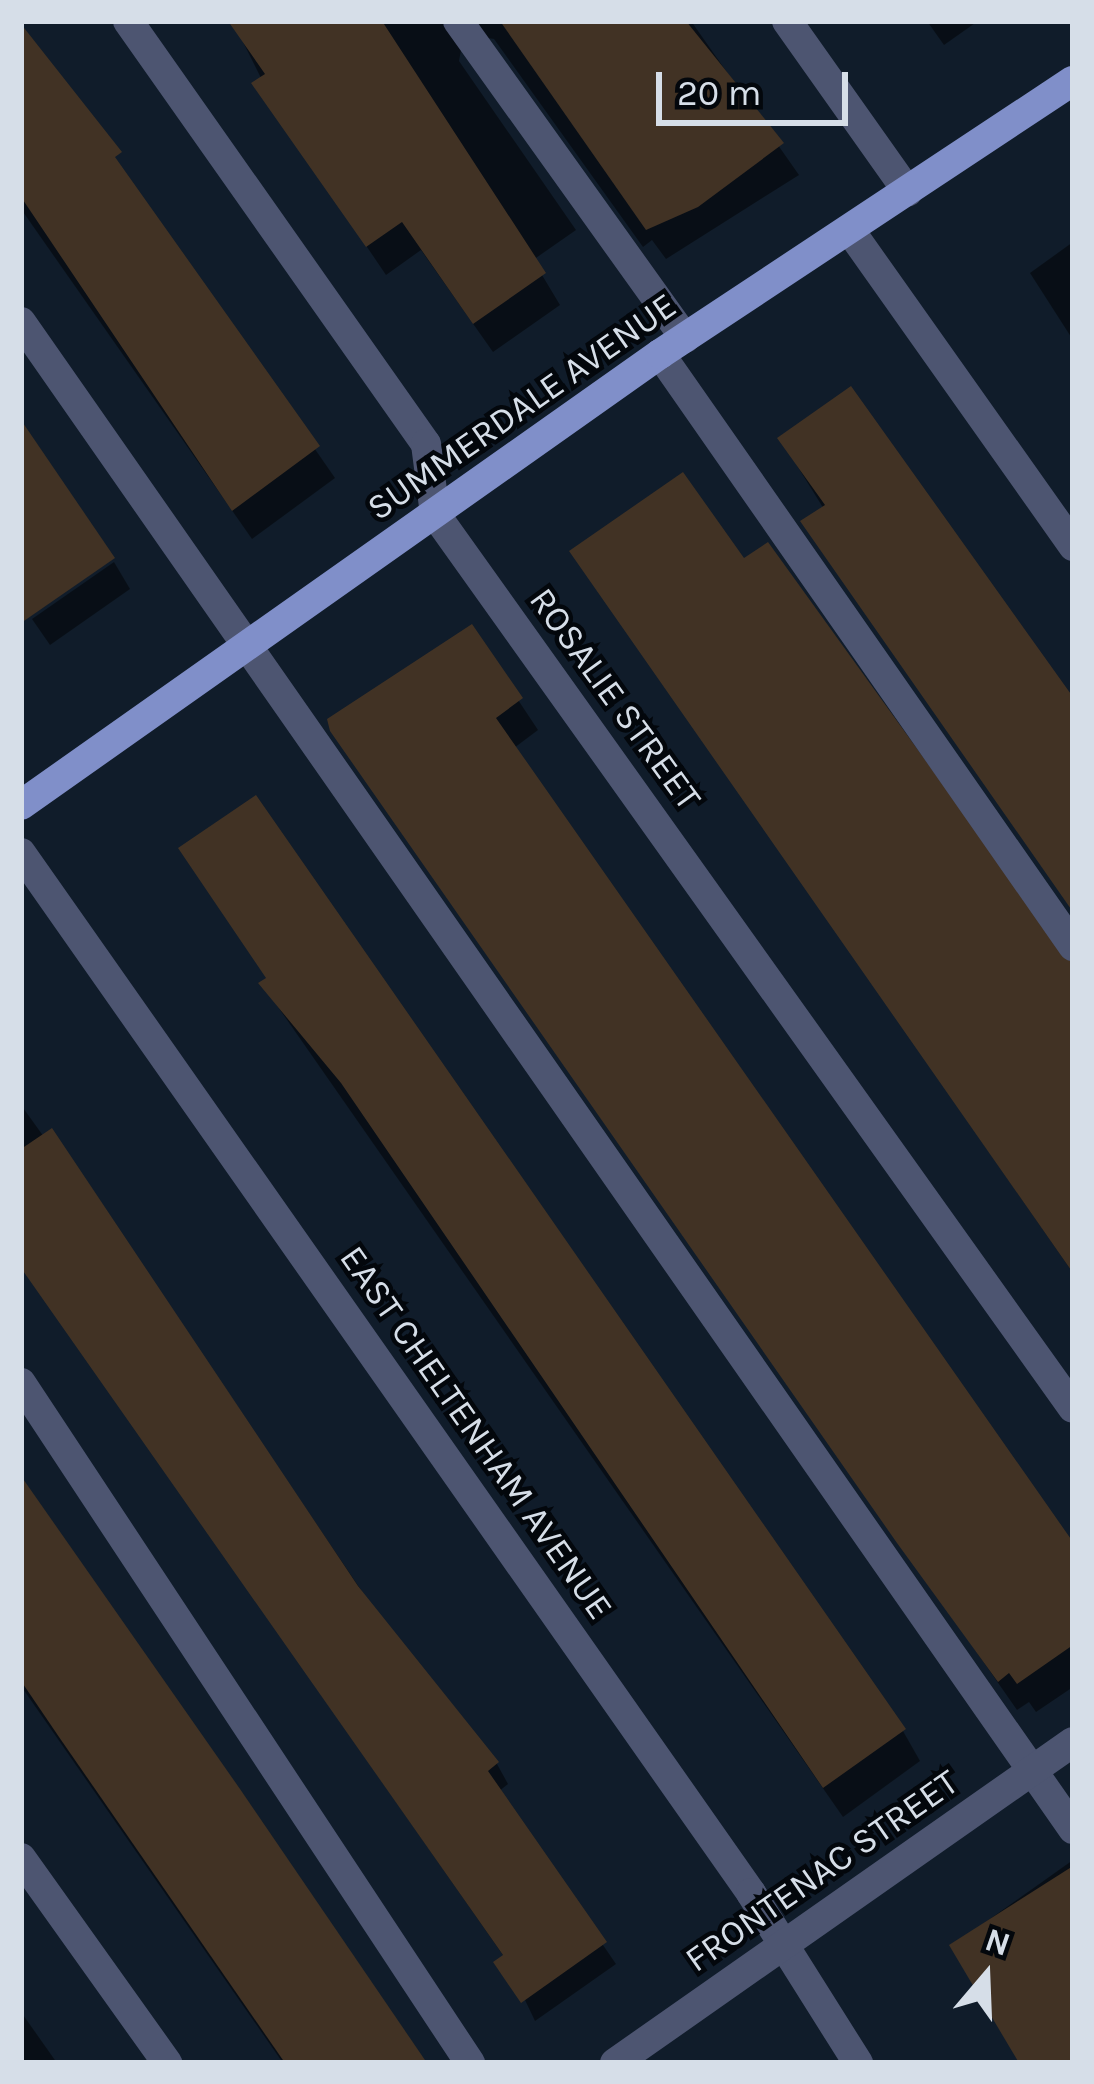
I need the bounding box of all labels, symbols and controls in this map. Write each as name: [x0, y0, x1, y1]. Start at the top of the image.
scale bar: [662, 48, 854, 122]
text: 20 m: [677, 72, 761, 114]
street label: SUMMERDALE AVENUE: [359, 284, 685, 530]
street label: ROSALIE STREET: [520, 580, 710, 818]
street label: EAST CHELTENHAM AVENUE: [330, 1238, 622, 1628]
street label: FRONTENAC STREET: [677, 1761, 967, 1981]
north arrow: [926, 1916, 1046, 2036]
text: N: [980, 1920, 1015, 1964]

